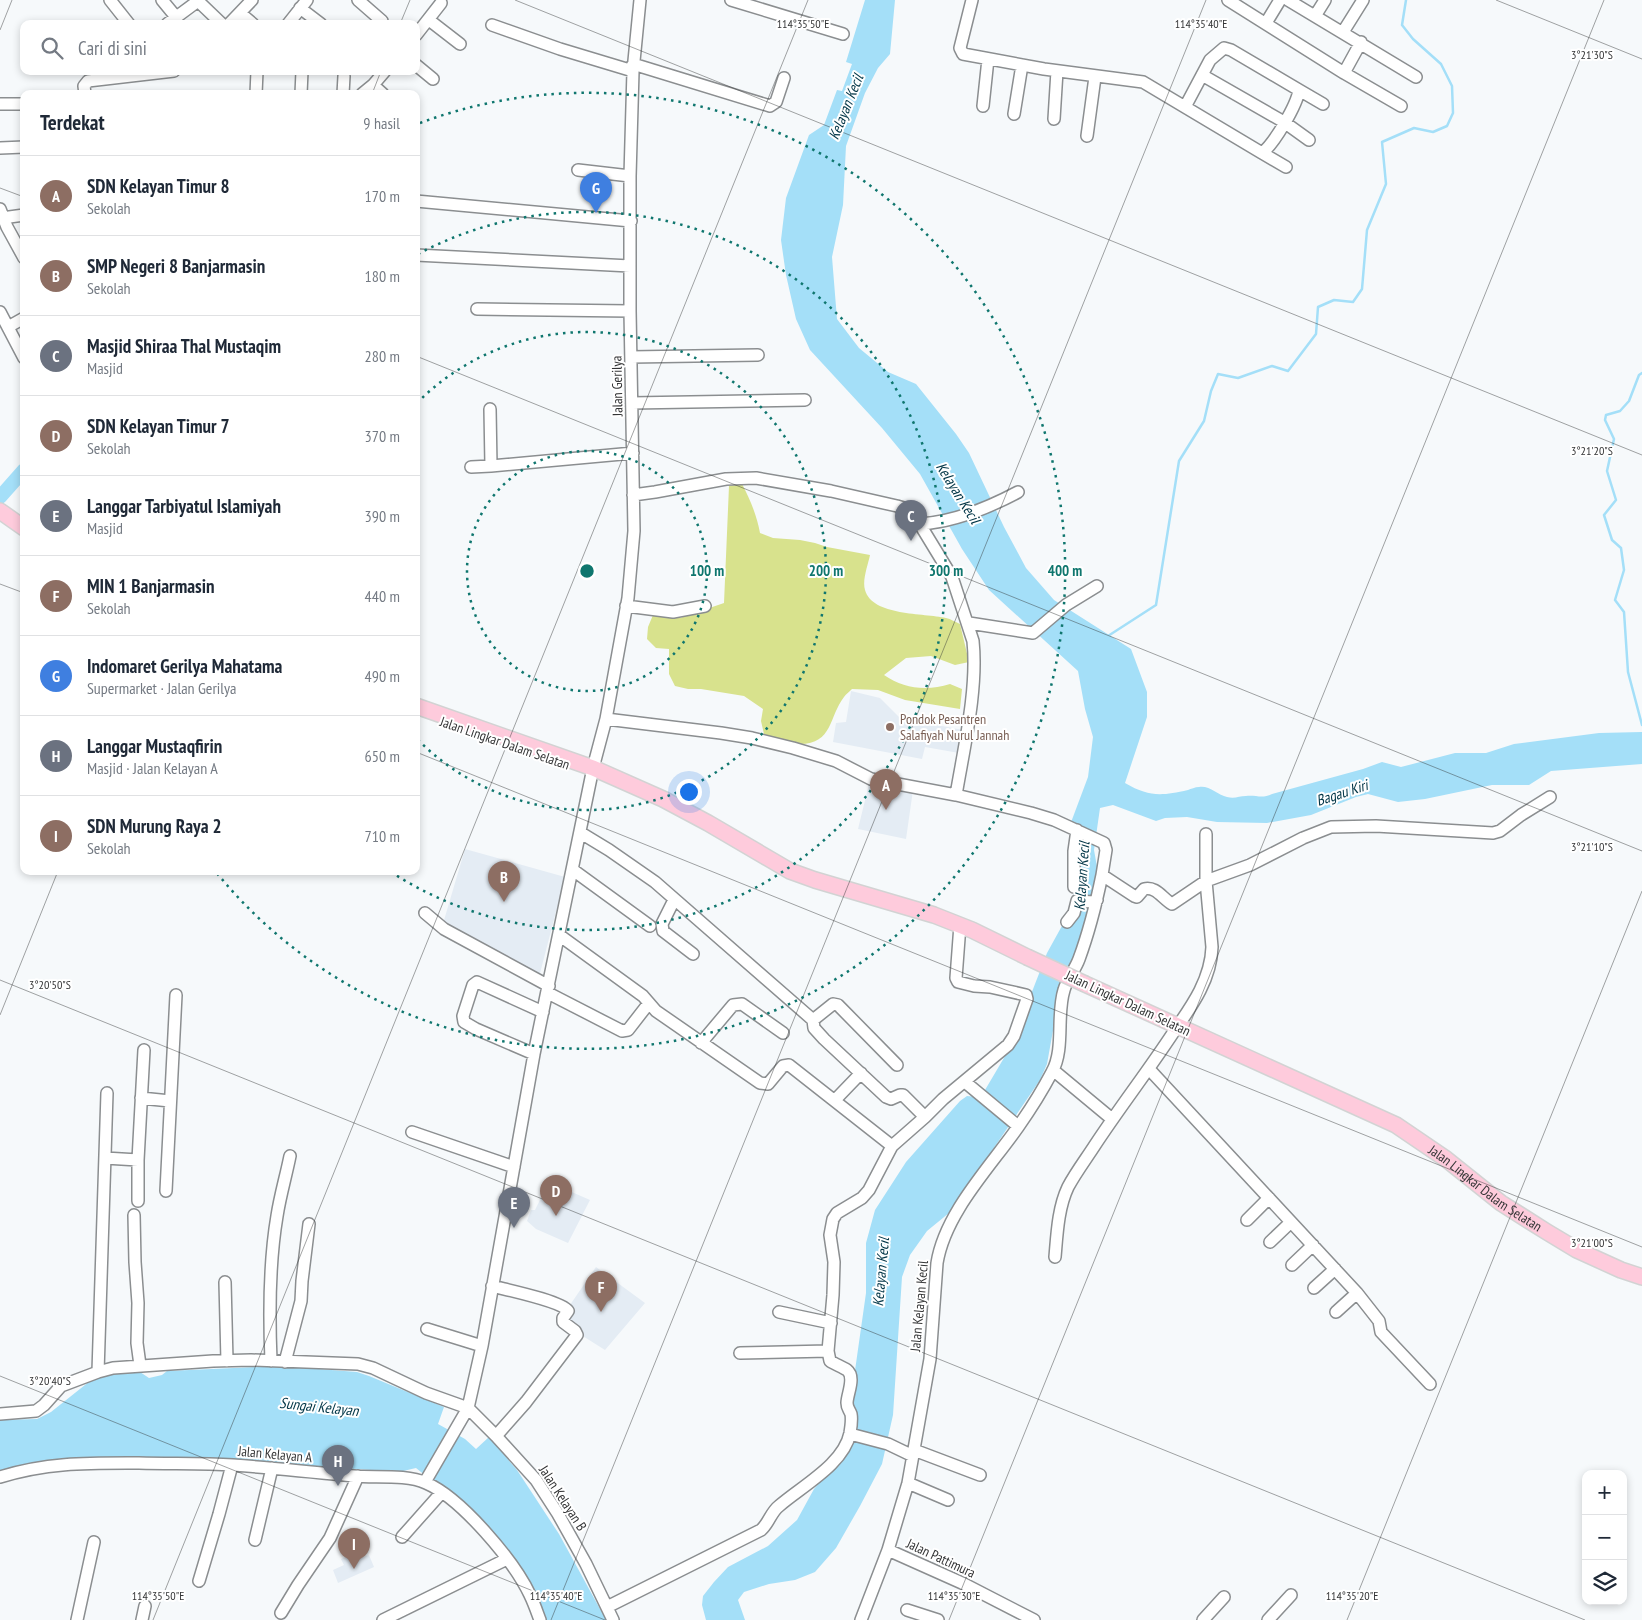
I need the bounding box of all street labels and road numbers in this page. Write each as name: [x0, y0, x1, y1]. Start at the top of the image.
street label: Jalan Gerilya: [607, 356, 627, 417]
street label: Jalan Lingkar Dalam Selatan: [437, 712, 572, 774]
street label: Jalan Lingkar Dalam Selatan: [1062, 966, 1193, 1040]
street label: Jalan Lingkar Dalam Selatan: [1424, 1140, 1545, 1236]
street label: Jalan Kelayan Kecil: [906, 1259, 932, 1353]
street label: Jalan Kelayan A: [236, 1442, 313, 1466]
street label: Jalan Kelayan B: [535, 1461, 591, 1534]
street label: Jalan Pattimura: [903, 1534, 978, 1582]

